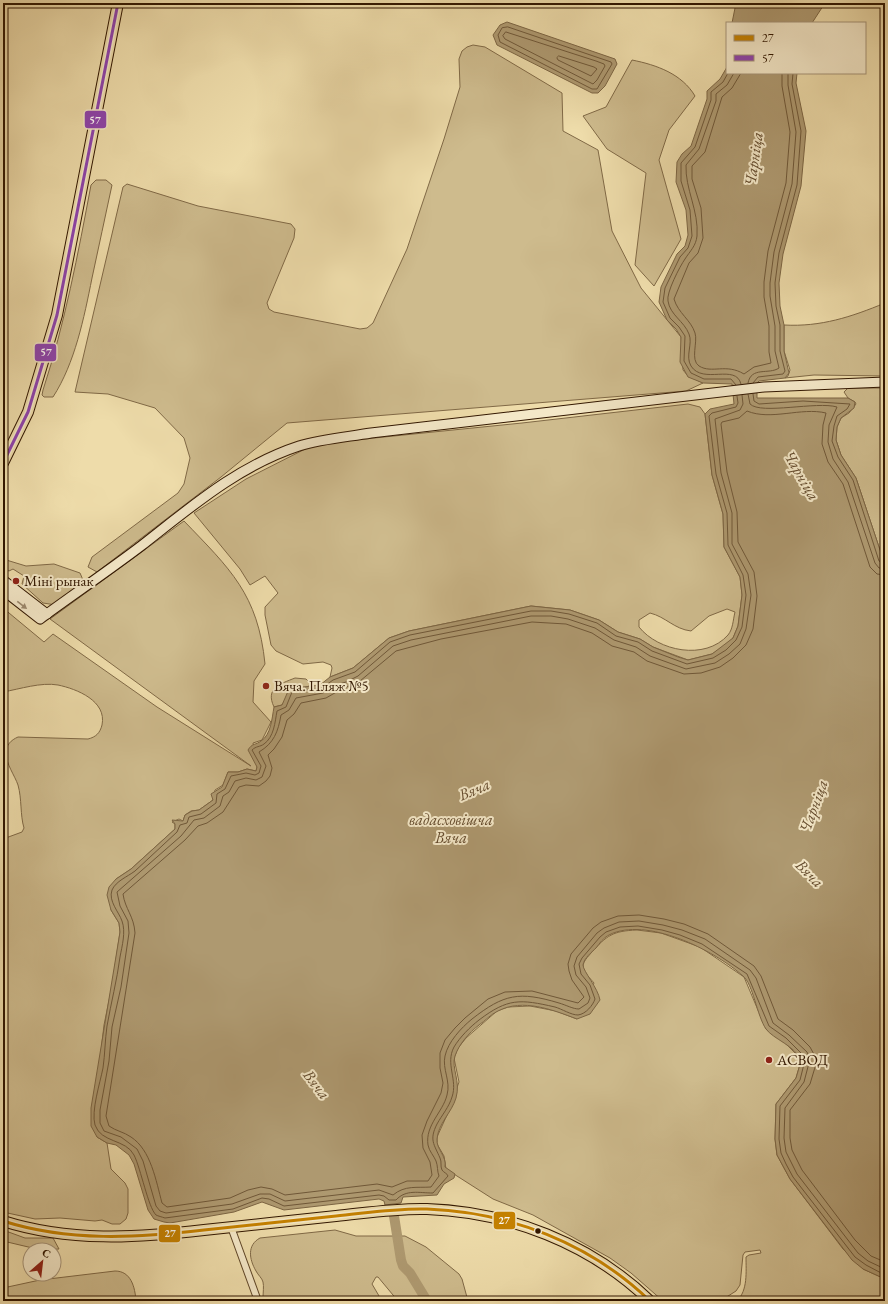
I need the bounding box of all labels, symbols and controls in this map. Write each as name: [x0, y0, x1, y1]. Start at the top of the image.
legend: [726, 22, 866, 74]
text: 27: [762, 30, 774, 46]
text: 57: [762, 50, 774, 66]
line badge: 57: [84, 110, 107, 129]
text: 57: [89, 113, 101, 127]
water label: Чарніца: [739, 131, 768, 188]
line badge: 57: [34, 343, 57, 362]
text: 57: [40, 345, 52, 359]
water label: Чарніца: [779, 446, 824, 504]
place label: Міні рынак: [24, 571, 94, 590]
marker: Міні рынак: [11, 576, 21, 586]
one-way arrow: [16, 600, 27, 609]
place label: Вяча. Пляж №5: [274, 676, 369, 695]
marker: Вяча. Пляж №5: [261, 681, 271, 691]
water label: Вяча: [454, 774, 493, 806]
water label: Чарніца: [794, 777, 833, 835]
water label: вадасховішча Вяча: [409, 809, 493, 848]
water label: Вяча: [790, 854, 828, 892]
place label: АСВОД: [776, 1050, 828, 1069]
marker: АСВОД: [764, 1055, 774, 1065]
water label: Вяча: [298, 1064, 335, 1103]
line badge: 27: [493, 1211, 516, 1230]
text: 27: [498, 1213, 510, 1227]
line badge: 27: [158, 1224, 181, 1243]
text: 27: [164, 1226, 176, 1240]
unlabelled marker: [533, 1226, 543, 1236]
north arrow: [22, 1242, 62, 1282]
text: С: [40, 1245, 54, 1261]

